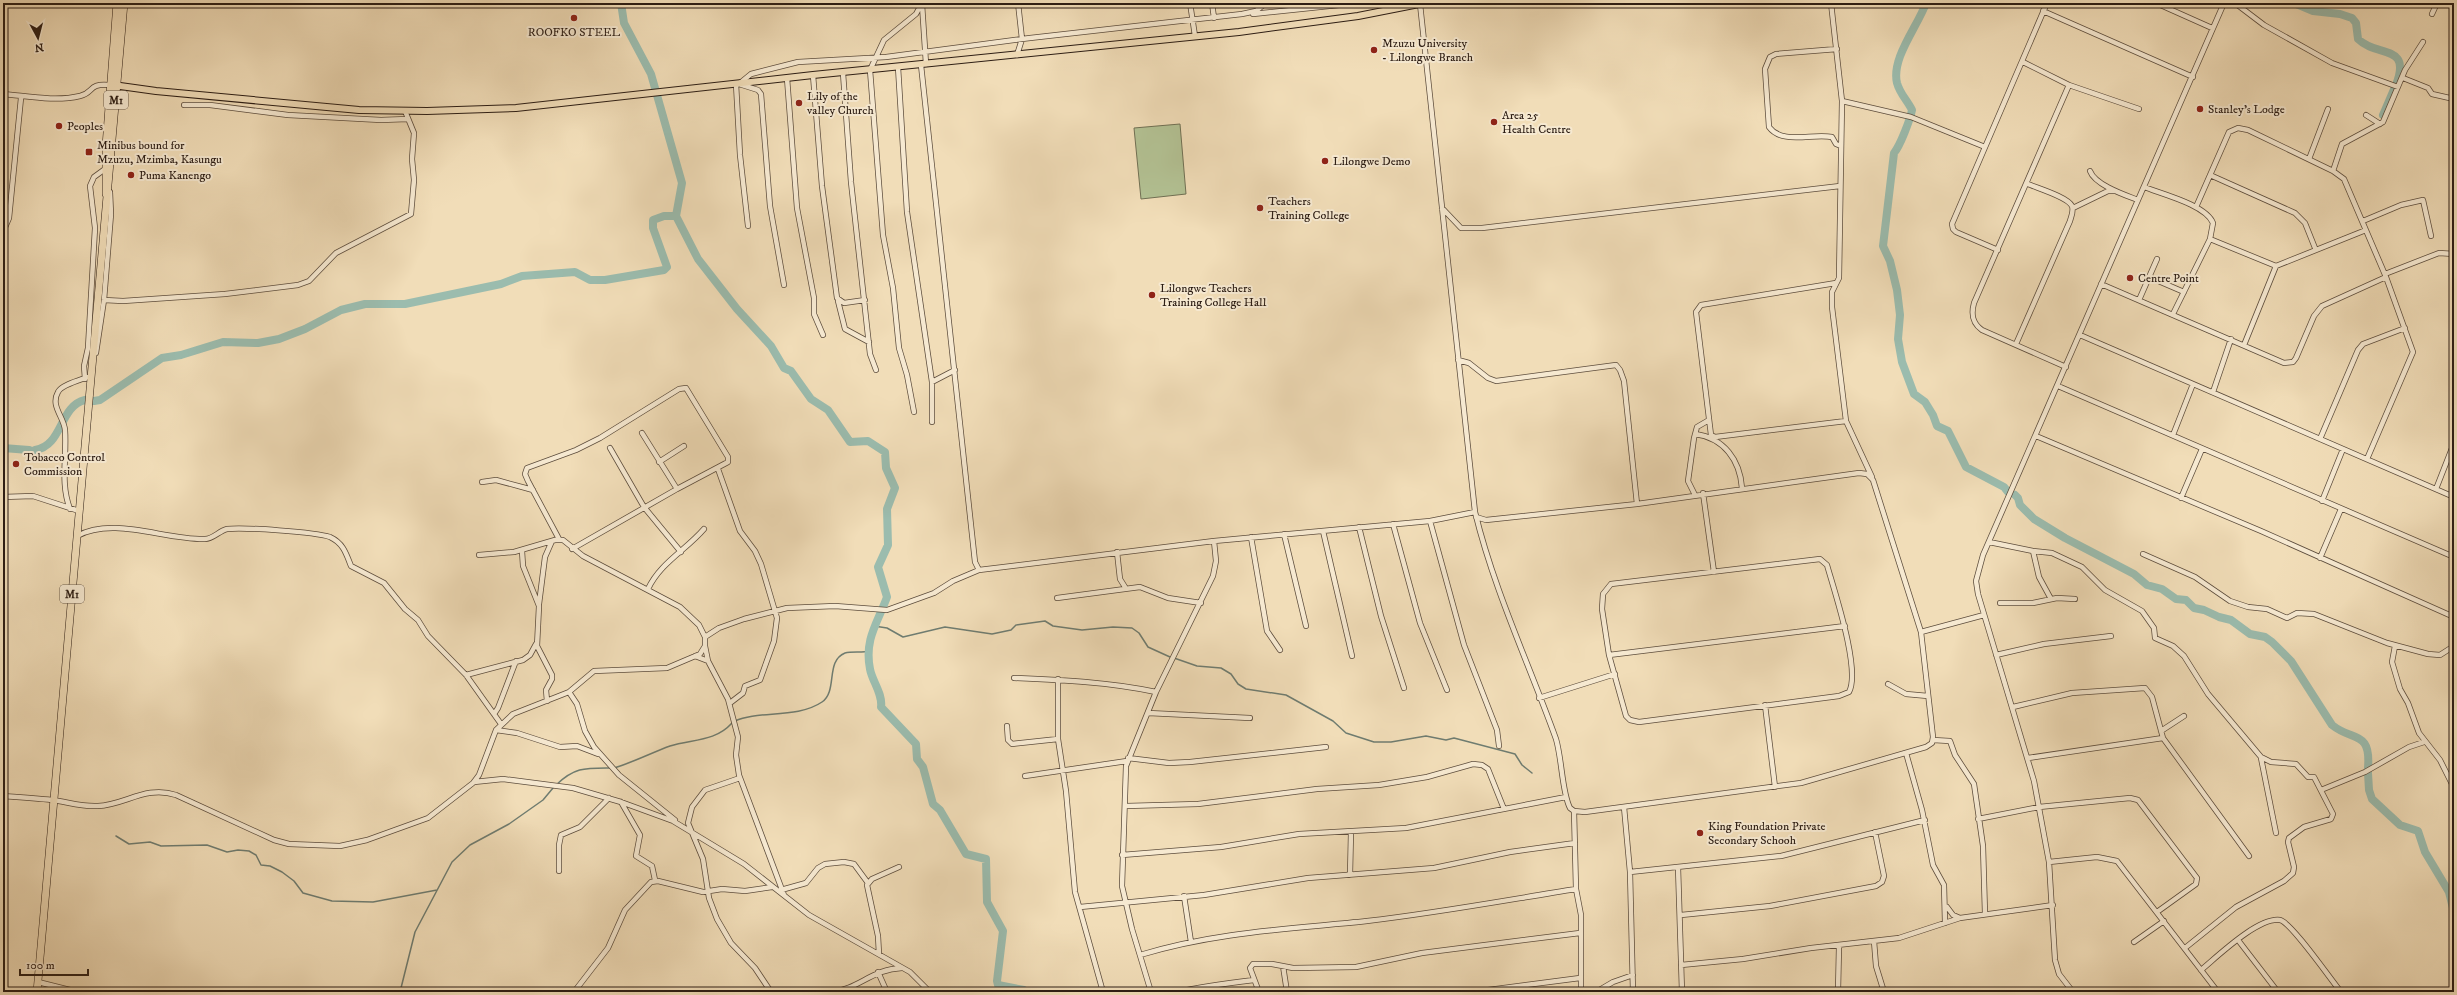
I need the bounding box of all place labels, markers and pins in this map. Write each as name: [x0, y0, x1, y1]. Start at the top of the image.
marker: ROOFKO STEEL: [569, 13, 579, 23]
place label: ROOFKO STEEL: [528, 25, 621, 40]
place label: Mzuzu University - Lilongwe Branch: [1382, 36, 1474, 65]
marker: Mzuzu University - Lilongwe Branch: [1369, 45, 1379, 55]
place label: Lily of the valley Church: [806, 89, 874, 118]
marker: Lily of the valley Church: [794, 98, 804, 108]
place label: Stanley's Lodge: [2208, 102, 2285, 117]
marker: Stanley's Lodge: [2195, 104, 2205, 114]
place label: Area 25 Health Centre: [1502, 108, 1571, 137]
marker: Area 25 Health Centre: [1489, 117, 1499, 127]
place label: Peoples: [67, 119, 103, 134]
marker: Peoples: [54, 121, 64, 131]
place label: Minibus bound for Mzuzu, Mzimba, Kasungu: [97, 138, 222, 167]
marker: Minibus bound for Mzuzu, Mzimba, Kasungu: [84, 147, 94, 157]
place label: Lilongwe Demo: [1333, 154, 1411, 169]
marker: Lilongwe Demo: [1320, 156, 1330, 166]
place label: Puma Kanengo: [139, 168, 211, 183]
marker: Puma Kanengo: [126, 170, 136, 180]
place label: Teachers Training College: [1268, 194, 1349, 223]
marker: Teachers Training College: [1255, 203, 1265, 213]
place label: Centre Point: [2138, 271, 2199, 286]
marker: Centre Point: [2125, 273, 2135, 283]
place label: Lilongwe Teachers Training College Hall: [1160, 281, 1267, 310]
marker: Lilongwe Teachers Training College Hall: [1147, 290, 1157, 300]
place label: Tobacco Control Commission: [24, 450, 105, 479]
marker: Tobacco Control Commission: [11, 459, 21, 469]
place label: King Foundation Private Secondary Schooh: [1708, 819, 1825, 848]
marker: King Foundation Private Secondary Schooh: [1695, 828, 1705, 838]

